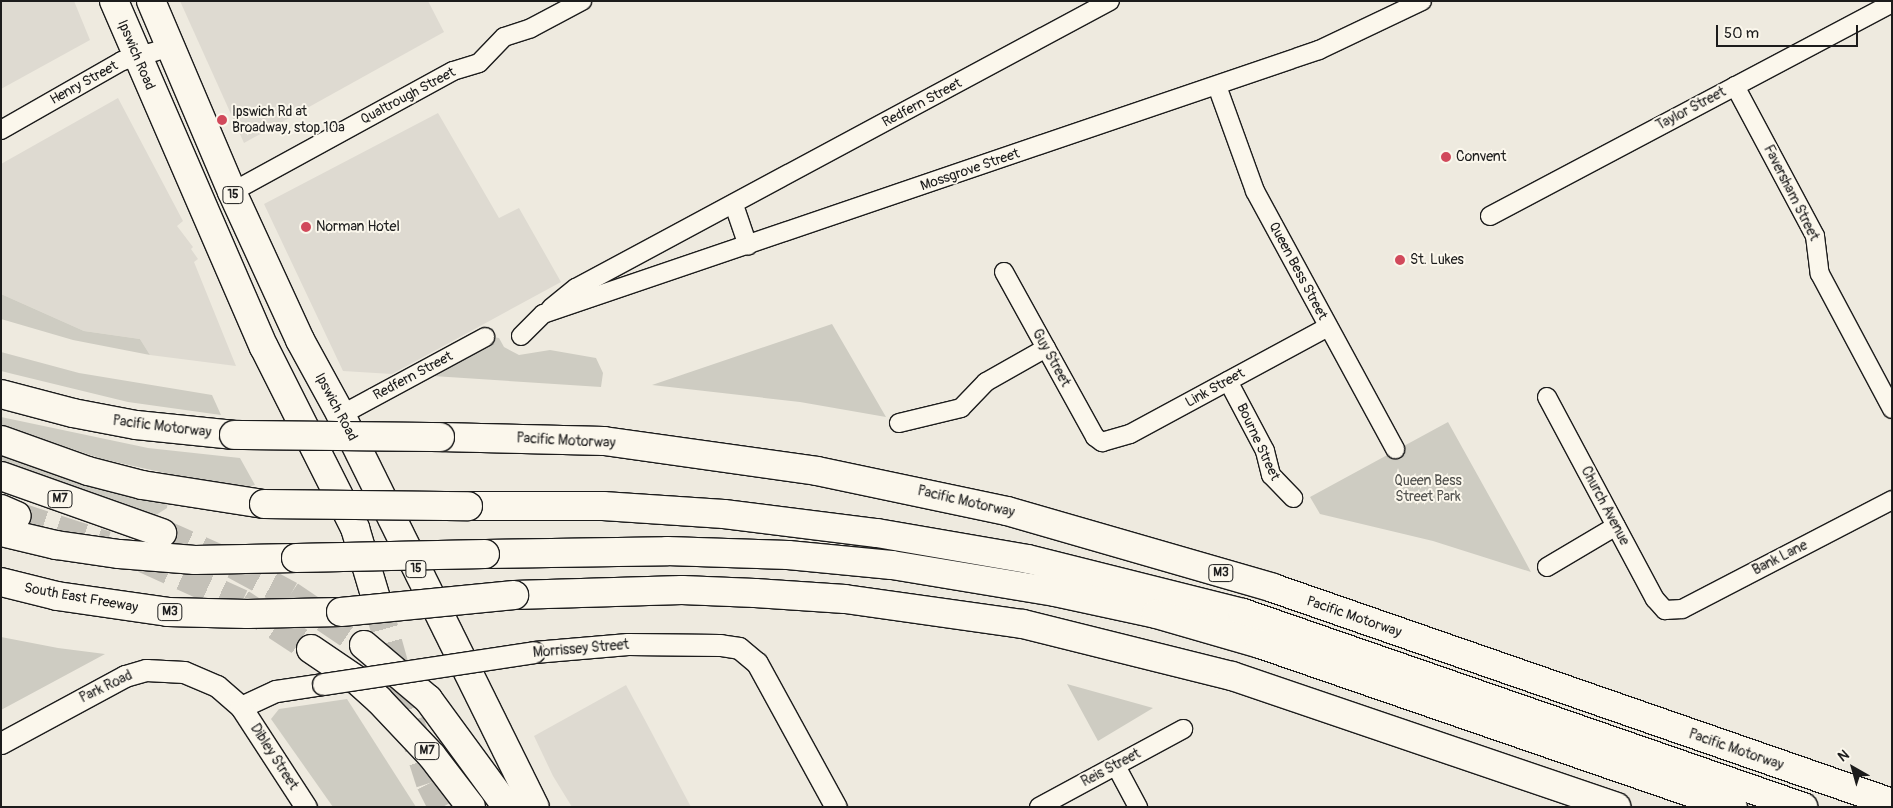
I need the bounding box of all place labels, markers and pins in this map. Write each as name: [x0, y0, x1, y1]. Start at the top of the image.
place label: Ipswich Rd at Broadway, stop 10a: [232, 104, 345, 136]
marker: Ipswich Rd at Broadway, stop 10a: [216, 114, 228, 126]
place label: Convent: [1456, 149, 1506, 165]
marker: Convent: [1440, 151, 1452, 163]
place label: Norman Hotel: [316, 219, 400, 235]
marker: Norman Hotel: [300, 221, 312, 233]
place label: St. Lukes: [1410, 252, 1464, 268]
marker: St. Lukes: [1394, 254, 1406, 266]

